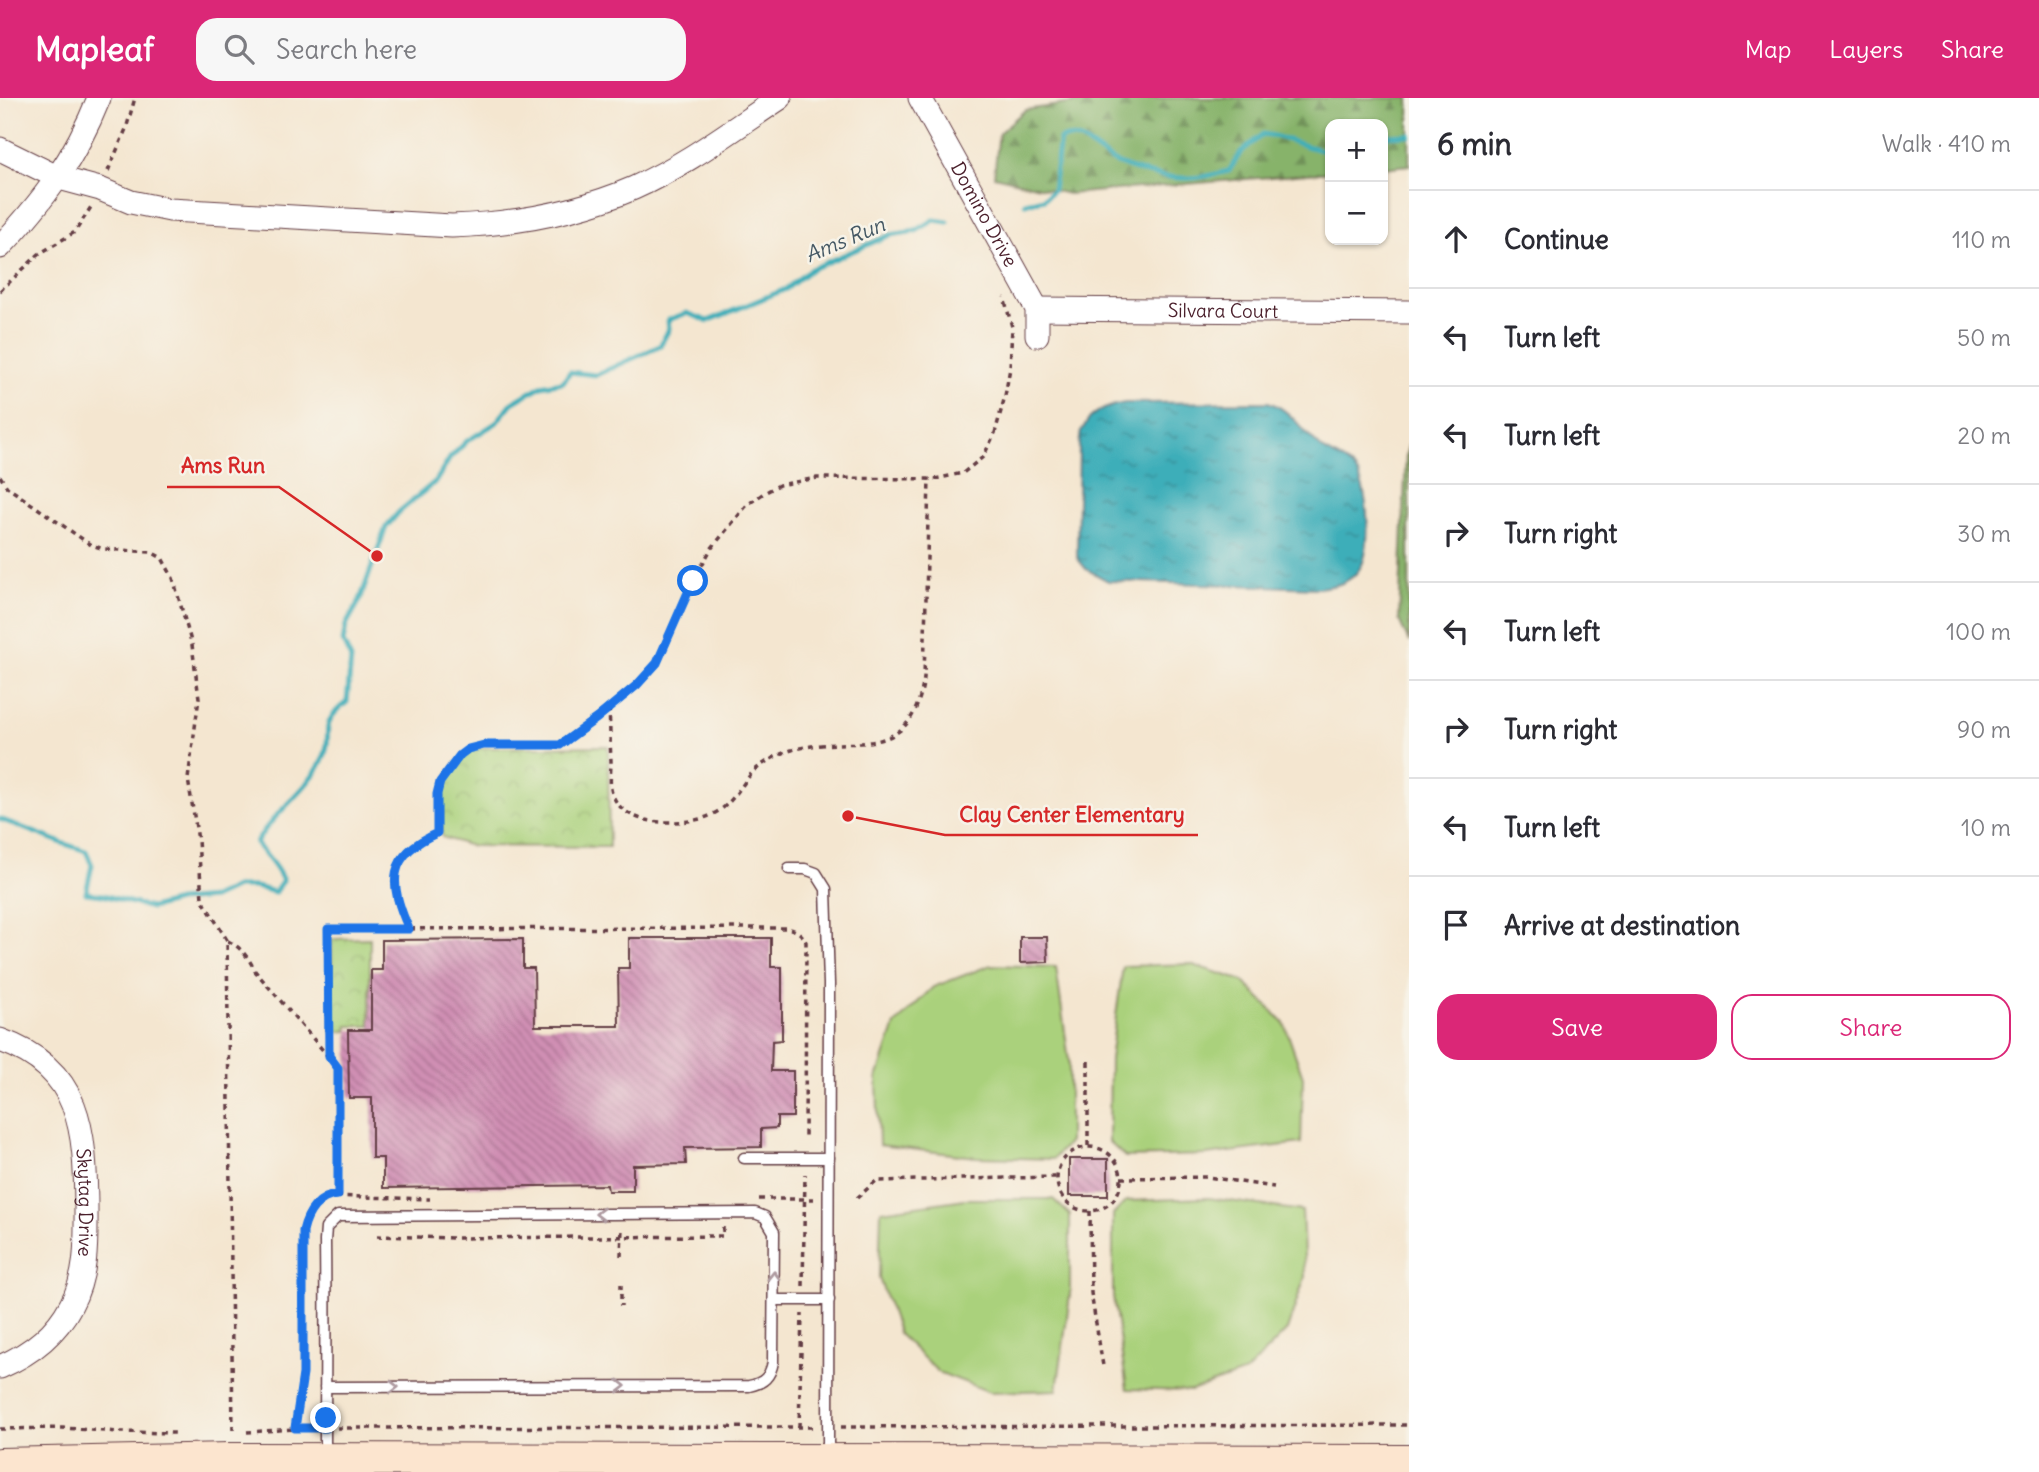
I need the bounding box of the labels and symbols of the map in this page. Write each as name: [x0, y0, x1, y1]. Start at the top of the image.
street label: Domino Drive: [946, 158, 1023, 271]
water label: Ams Run: [801, 210, 890, 268]
street label: Silvara Court: [1168, 298, 1278, 323]
callout: Ams Run: [167, 445, 279, 487]
text: Ams Run: [181, 452, 265, 479]
route start: [677, 565, 708, 596]
callout: Clay Center Elementary: [945, 793, 1198, 835]
text: Clay Center Elementary: [959, 801, 1185, 828]
street label: Skytag Drive: [71, 1147, 98, 1258]
one-way arrow: [594, 1206, 605, 1222]
one-way arrow: [766, 1270, 782, 1280]
one-way arrow: [616, 1378, 627, 1394]
one-way arrow: [389, 1379, 399, 1395]
route end: [310, 1402, 341, 1433]

